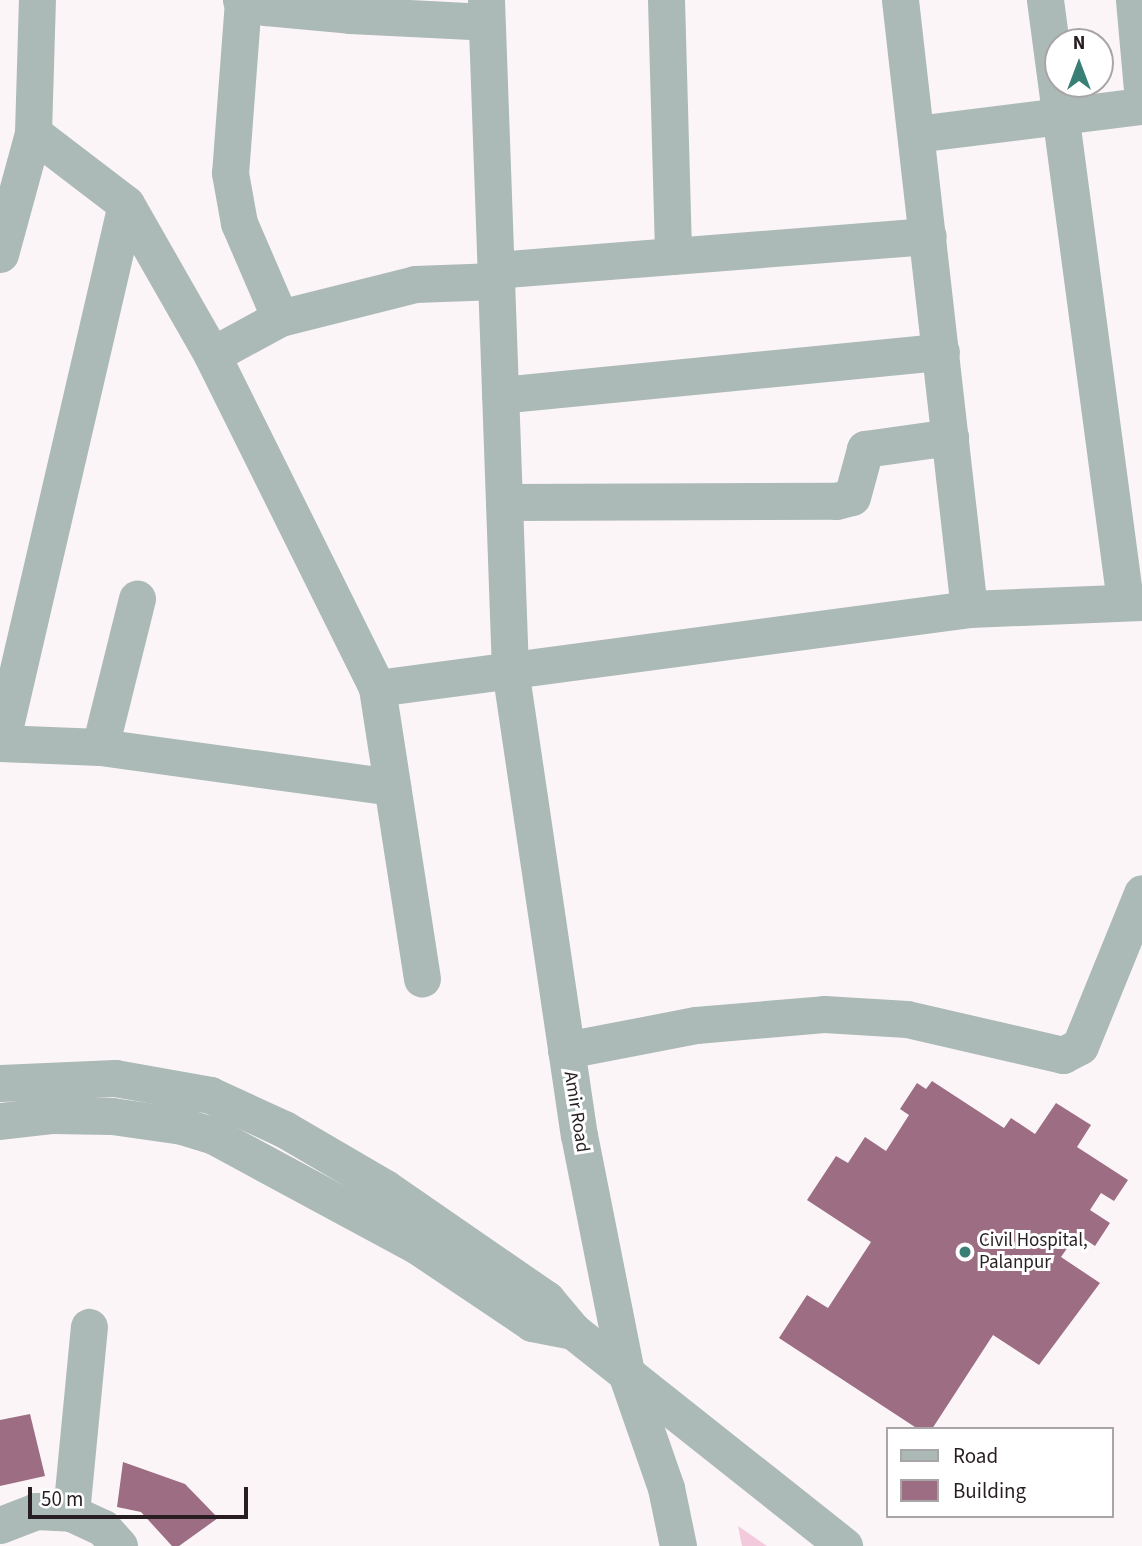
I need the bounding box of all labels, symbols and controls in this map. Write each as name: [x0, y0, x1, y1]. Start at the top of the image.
north arrow: [1044, 28, 1114, 98]
text: N: [1073, 30, 1085, 57]
street label: Amir Road: [558, 1070, 594, 1154]
place label: Civil Hospital, Palanpur: [979, 1230, 1088, 1274]
marker: Civil Hospital, Palanpur: [957, 1244, 973, 1260]
legend: [886, 1427, 1114, 1518]
text: Road: [953, 1441, 998, 1471]
scale bar: [32, 1472, 252, 1516]
text: Building: [953, 1476, 1026, 1506]
text: 50 m: [41, 1484, 83, 1514]

